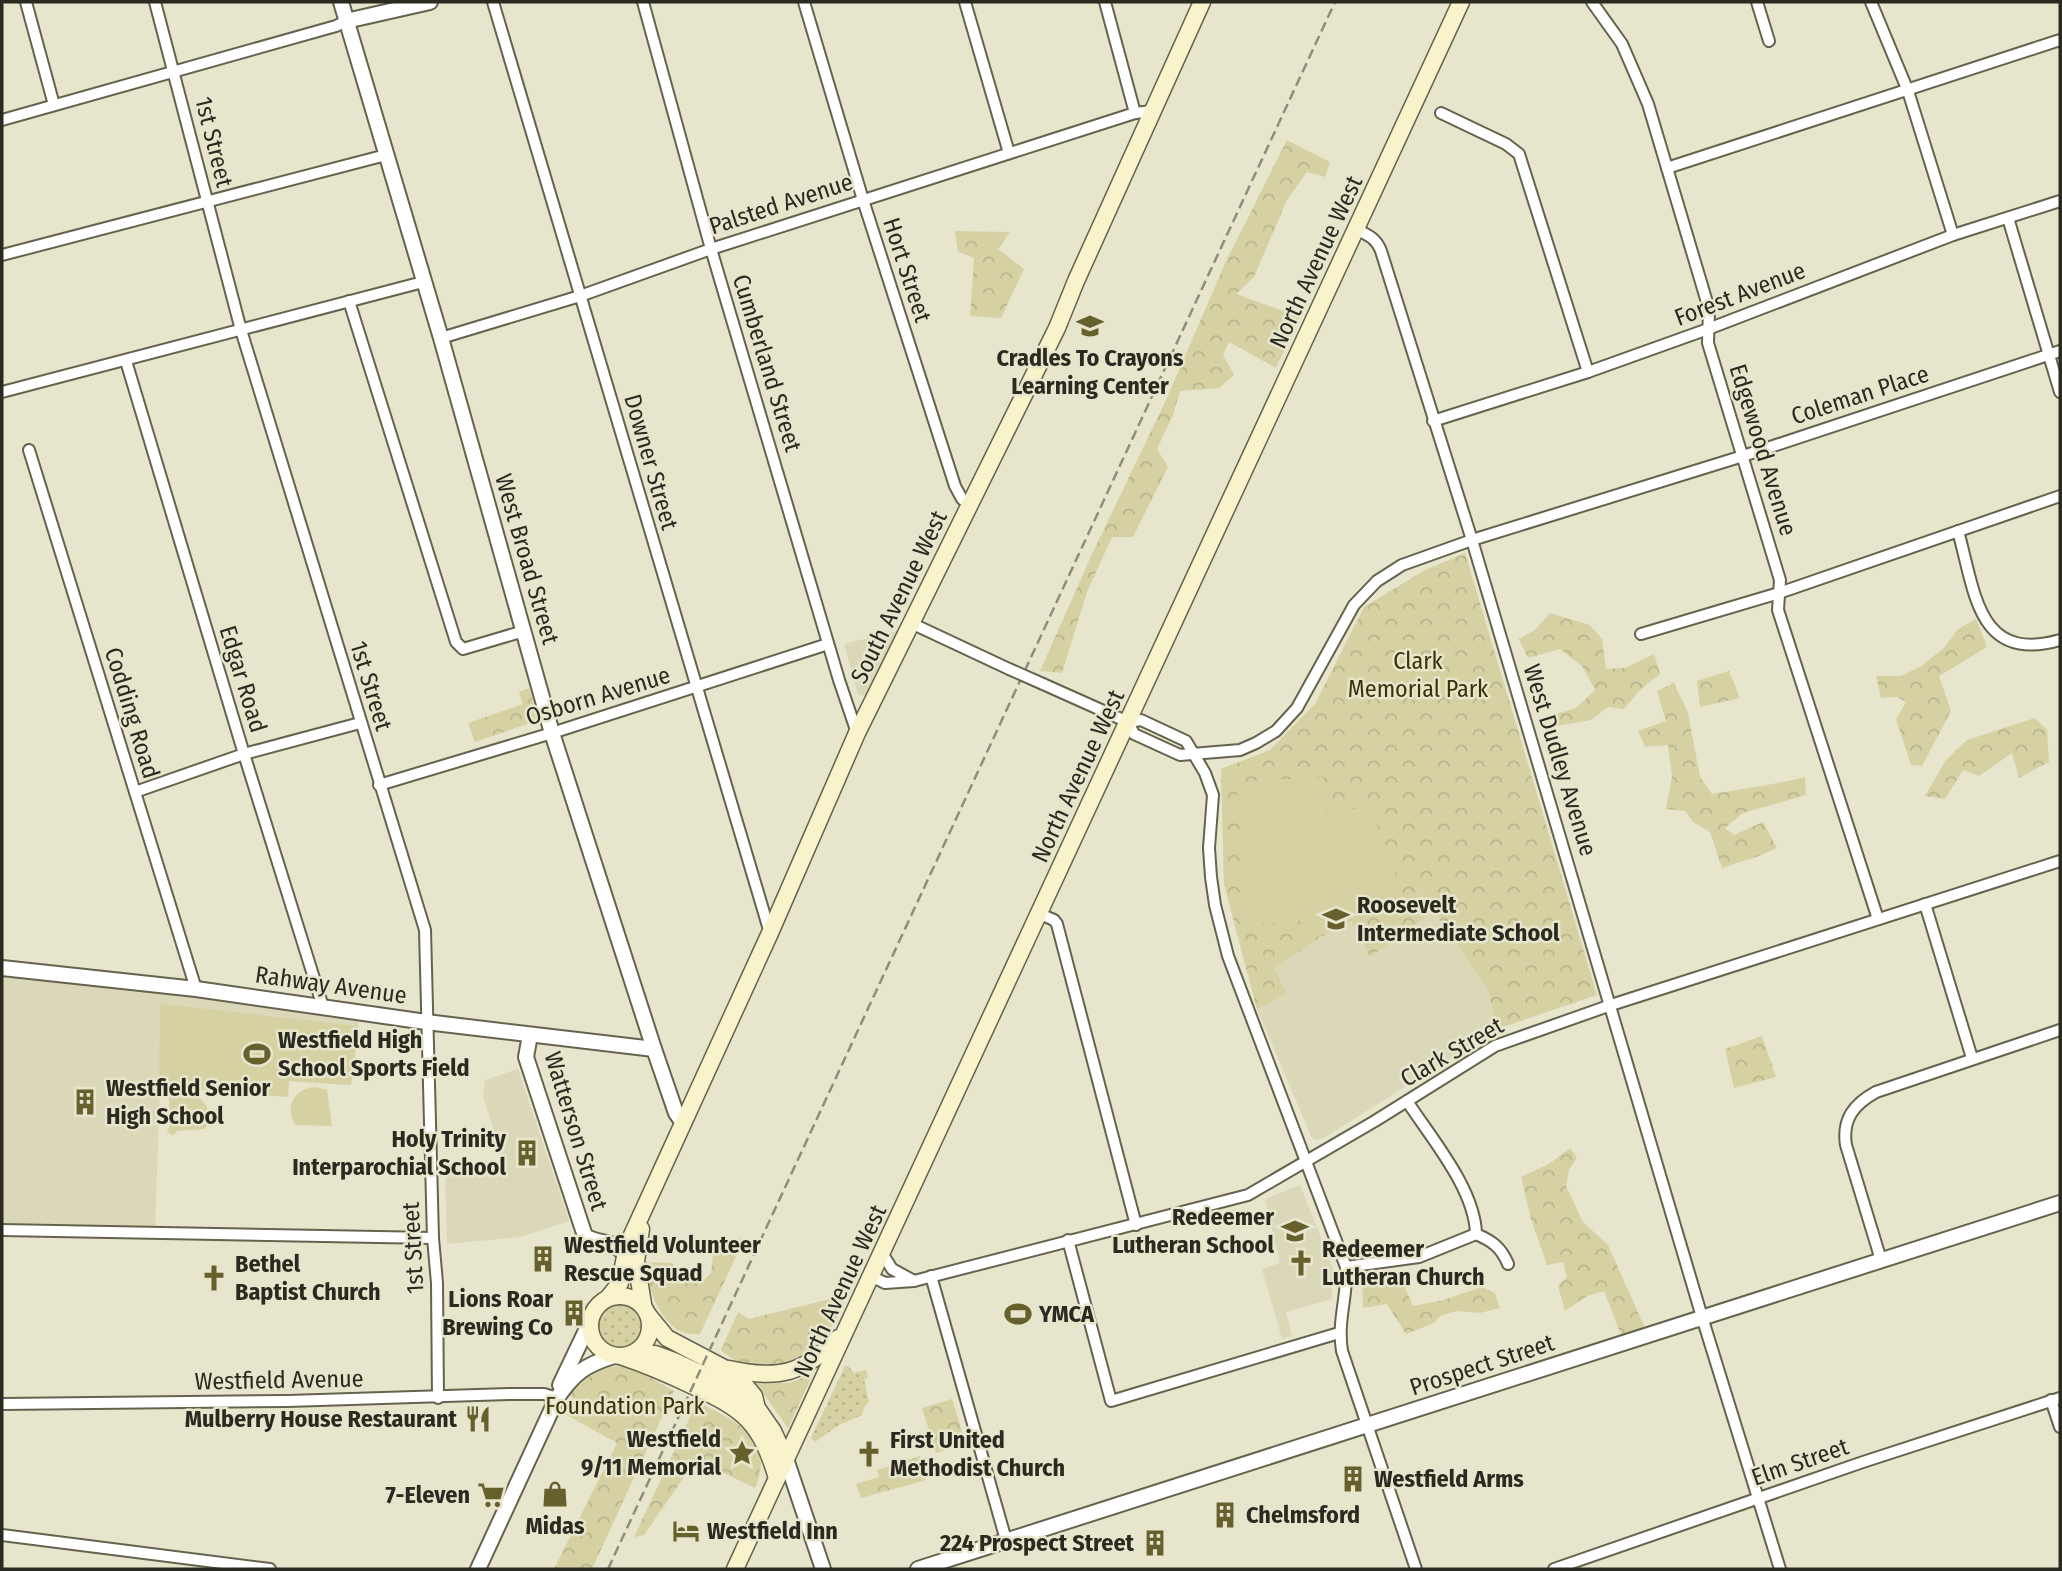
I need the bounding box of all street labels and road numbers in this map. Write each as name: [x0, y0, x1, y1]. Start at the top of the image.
street label: 1st Street: [189, 94, 239, 190]
street label: Palsted Avenue: [706, 168, 856, 240]
street label: North Avenue West: [1264, 171, 1368, 353]
street label: Hort Street: [877, 214, 937, 326]
street label: Forest Avenue: [1671, 256, 1809, 332]
street label: Cumberland Street: [727, 271, 807, 455]
street label: Coleman Place: [1788, 360, 1932, 430]
street label: Edgewood Avenue: [1724, 361, 1802, 539]
street label: Downer Street: [618, 391, 684, 533]
street label: West Broad Street: [489, 471, 565, 648]
street label: South Avenue West: [845, 506, 953, 688]
street label: Edgar Road: [214, 622, 272, 736]
street label: 1st Street: [344, 638, 398, 734]
street label: Codding Road: [99, 644, 165, 782]
street label: Osborn Avenue: [522, 661, 674, 731]
street label: West Dudley Avenue: [1518, 661, 1602, 859]
street label: North Avenue West: [1026, 685, 1130, 867]
street label: Rahway Avenue: [254, 961, 408, 1009]
street label: Clark Street: [1396, 1011, 1509, 1093]
street label: Watterson Street: [539, 1048, 613, 1214]
street label: North Avenue West: [788, 1200, 892, 1382]
street label: 1st Street: [397, 1201, 429, 1295]
street label: Prospect Street: [1406, 1328, 1558, 1402]
street label: Westfield Avenue: [194, 1365, 364, 1395]
street label: Elm Street: [1748, 1432, 1852, 1492]

